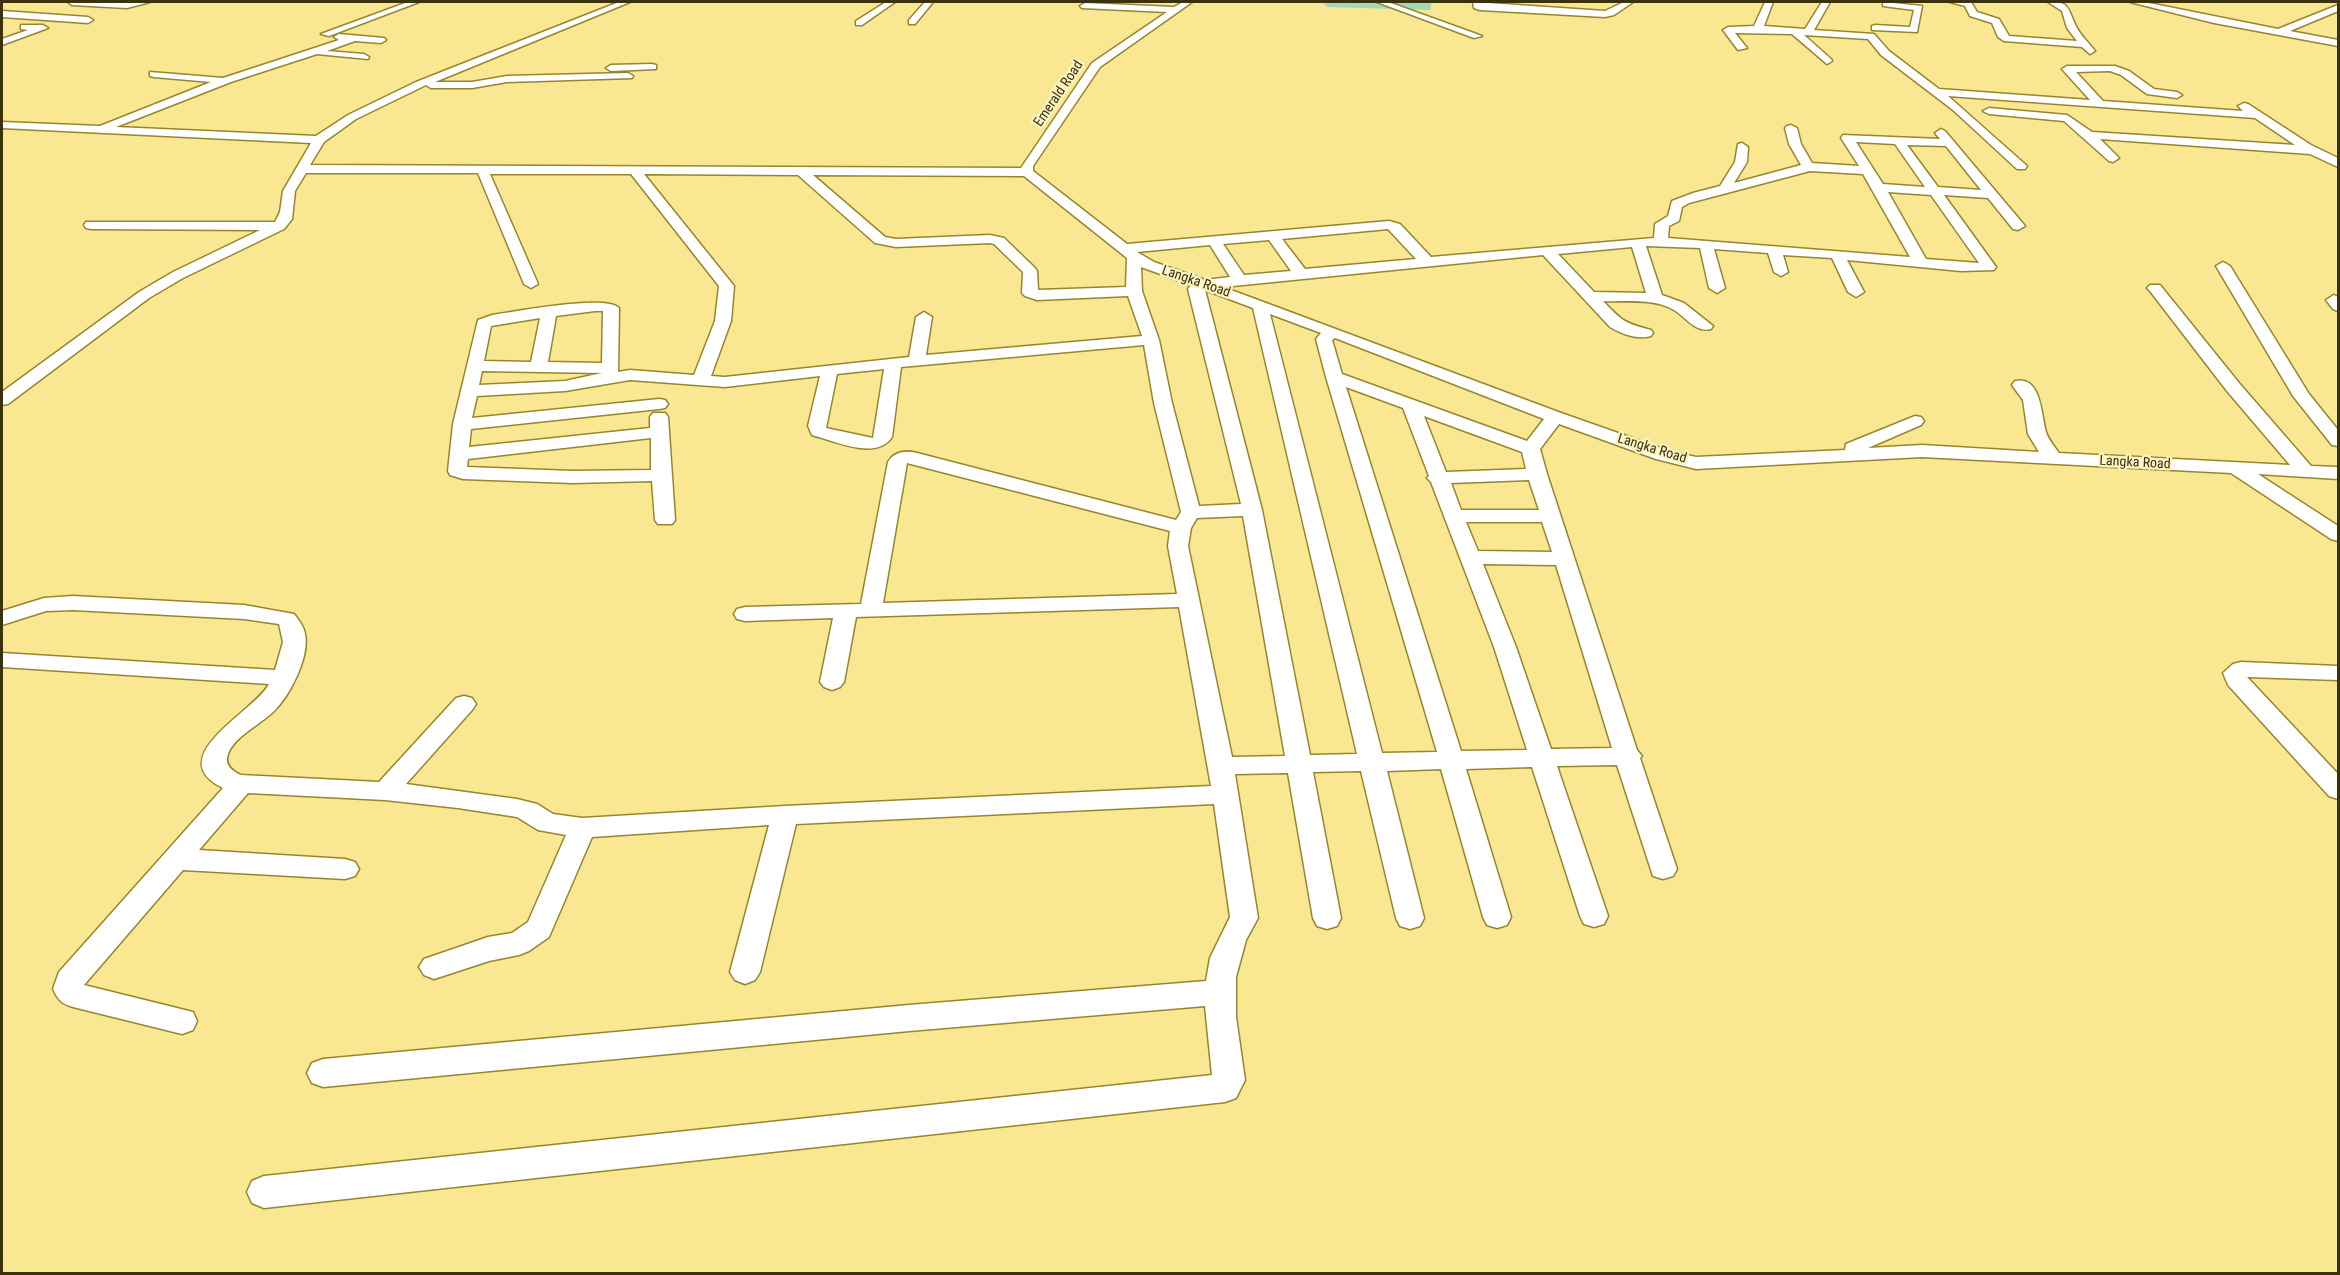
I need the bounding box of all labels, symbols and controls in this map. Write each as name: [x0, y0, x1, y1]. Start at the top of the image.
street label: Emerald Road: [1031, 58, 1087, 130]
street label: Langka Road: [1160, 262, 1232, 302]
street label: Langka Road: [1615, 431, 1689, 467]
street label: Langka Road: [2099, 453, 2171, 473]

